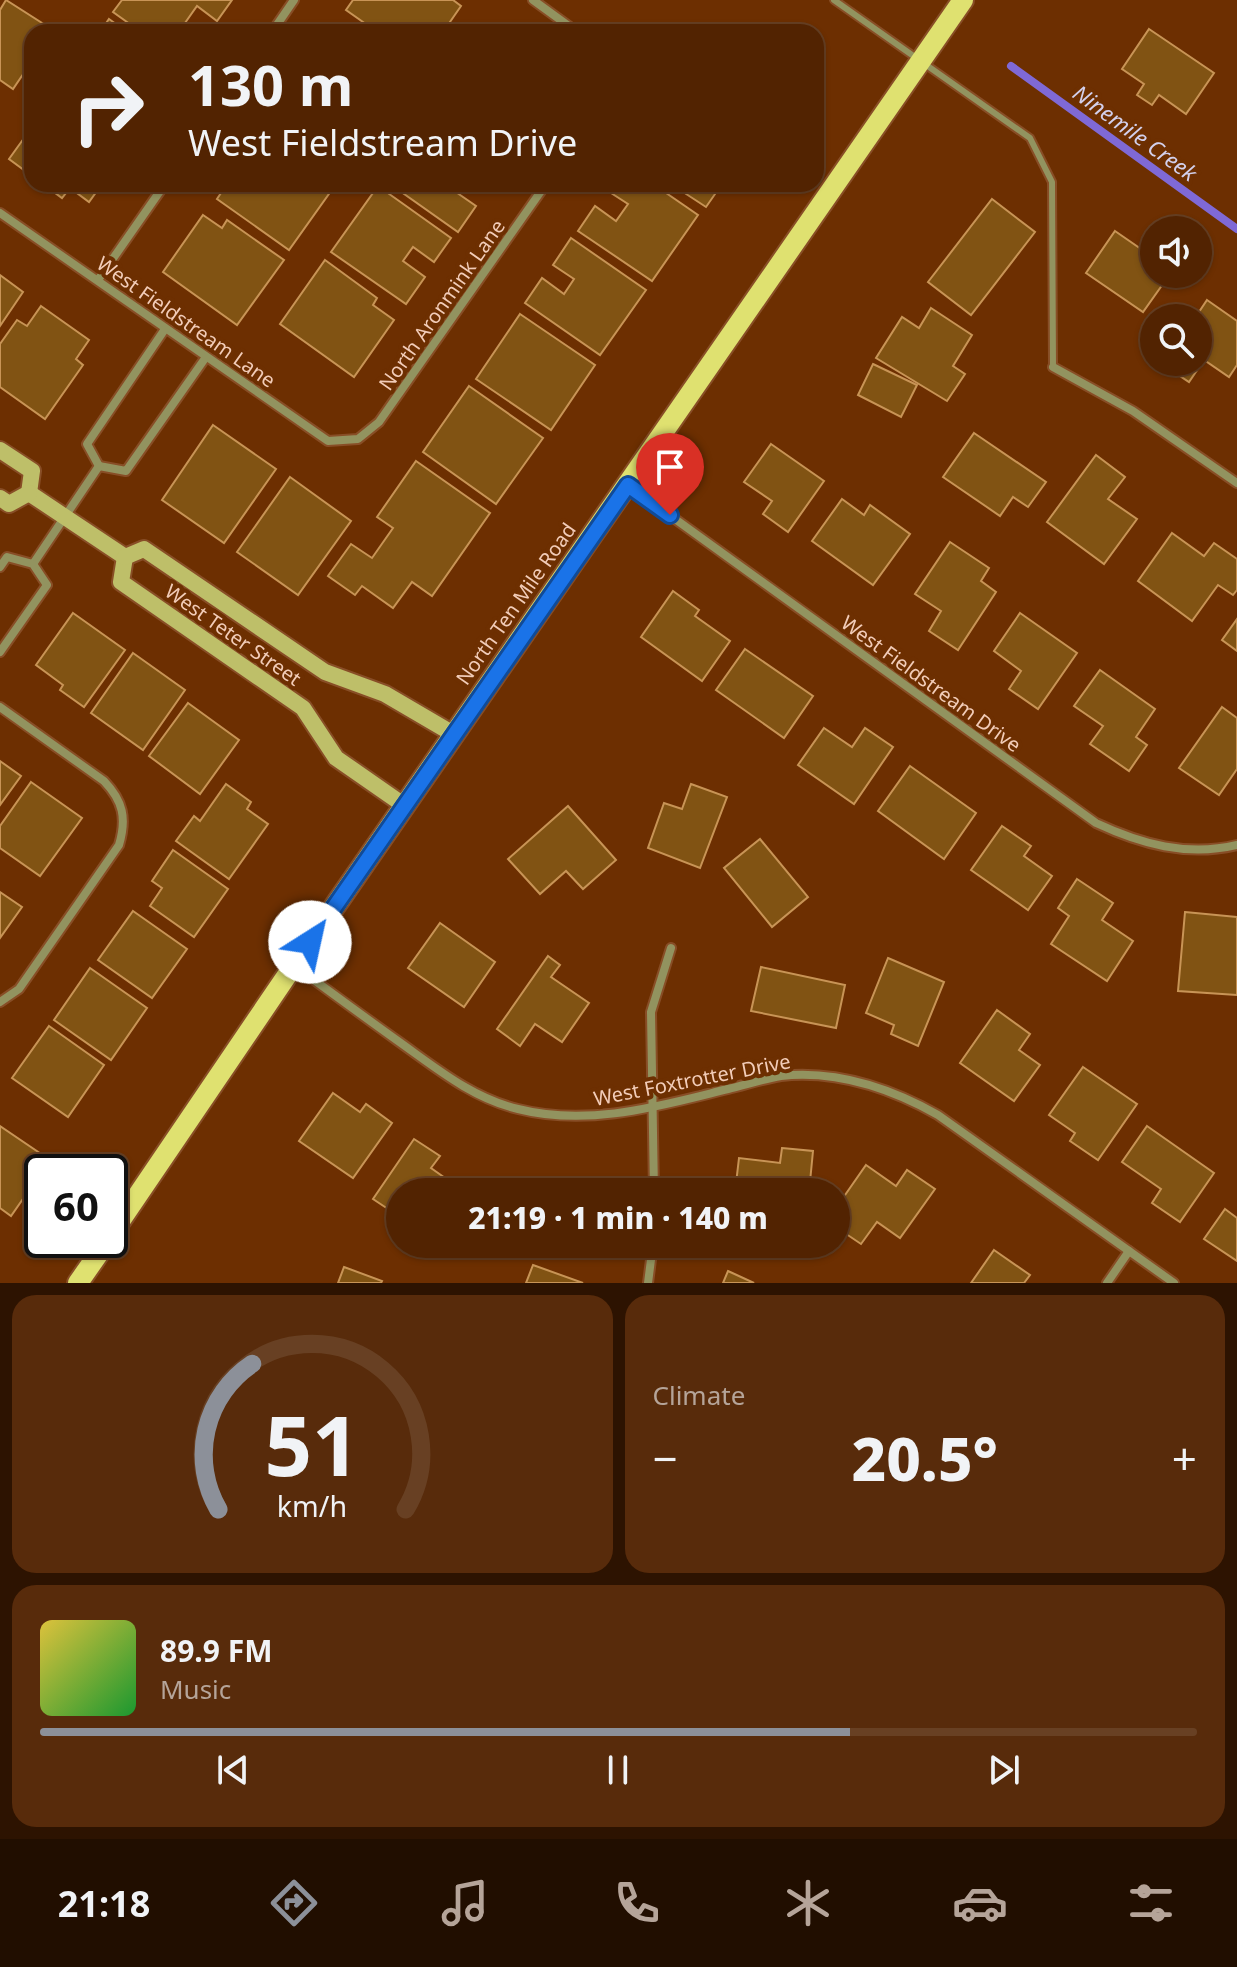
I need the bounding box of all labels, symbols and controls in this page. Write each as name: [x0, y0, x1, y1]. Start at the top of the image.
text: 130 m: [188, 46, 353, 122]
icon: right: [56, 56, 160, 160]
water label: Ninemile Creek: [1068, 77, 1204, 188]
text: West Fieldstream Drive: [188, 118, 577, 167]
street label: North Aronmink Lane: [372, 214, 511, 396]
map controls: [1140, 216, 1212, 376]
button: sound: [1140, 216, 1212, 288]
street label: West Fieldstream Lane: [92, 250, 281, 393]
button: search: [1140, 304, 1212, 376]
pin: [636, 433, 704, 515]
icon: arrive: [648, 445, 692, 489]
street label: North Ten Mile Road: [449, 517, 582, 690]
street label: West Teter Street: [160, 578, 307, 692]
street label: West Fieldstream Drive: [836, 609, 1027, 758]
position arrow: [268, 900, 352, 984]
street label: West Foxtrotter Drive: [591, 1047, 793, 1112]
speed limit sign: 60: [24, 1154, 128, 1258]
text: 21:19 · 1 min · 140 m: [468, 1197, 768, 1238]
text: Climate: [653, 1377, 745, 1413]
text: 51: [265, 1387, 360, 1500]
text: 20.5°: [851, 1417, 998, 1499]
text: −: [653, 1428, 678, 1488]
text: +: [1172, 1428, 1197, 1488]
text: km/h: [277, 1486, 347, 1525]
text: 89.9 FM: [160, 1630, 272, 1671]
text: Music: [160, 1671, 231, 1707]
icon: previous: [211, 1748, 255, 1792]
icon: pause: [596, 1748, 640, 1792]
icon: next: [982, 1748, 1026, 1792]
icon: directions: [266, 1875, 322, 1931]
icon: music: [437, 1875, 493, 1931]
icon: phone: [609, 1875, 665, 1931]
icon: climate: [780, 1875, 836, 1931]
icon: car: [952, 1875, 1008, 1931]
icon: filters: [1123, 1875, 1179, 1931]
text: 21:18: [58, 1879, 150, 1928]

